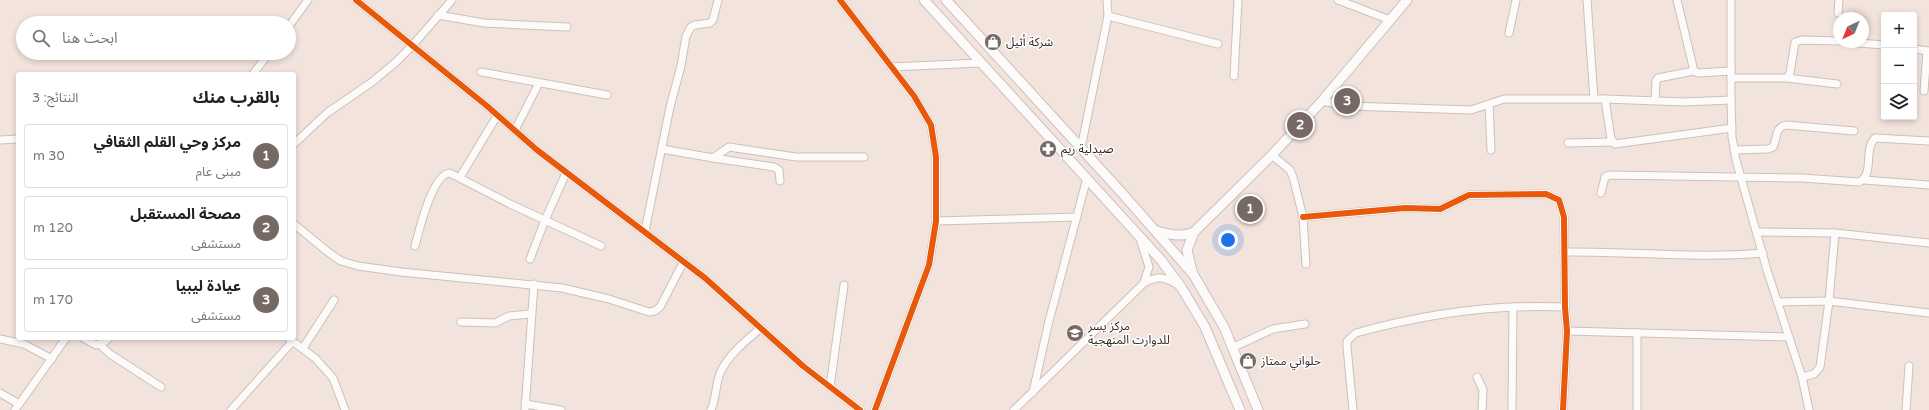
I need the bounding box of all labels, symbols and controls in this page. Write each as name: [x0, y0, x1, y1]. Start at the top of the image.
north arrow: [1833, 12, 1869, 48]
map controls: [1881, 12, 1917, 120]
button: +: [1881, 12, 1917, 48]
search box: [16, 16, 296, 60]
icon: search: [30, 27, 52, 49]
text: ابحث هنا: [62, 29, 118, 47]
shop icon: شركة أثيل: [983, 32, 1003, 52]
place label: شركة أثيل: [1006, 34, 1053, 49]
button: −: [1881, 48, 1917, 84]
button: layers: [1881, 84, 1917, 120]
pin: 3: [1334, 86, 1360, 116]
text: بالقرب منك: [193, 87, 280, 108]
text: النتائج: 3: [32, 90, 78, 106]
pin: 2: [1287, 110, 1313, 140]
text: مركز وحي القلم الثقافي: [93, 133, 241, 151]
pharmacy icon: صيدلية ريم: [1038, 139, 1058, 159]
place label: صيدلية ريم: [1061, 142, 1114, 158]
text: 30 m: [33, 148, 65, 164]
text: 1: [262, 148, 270, 164]
text: مبنى عام: [196, 164, 241, 180]
pin: 1: [1237, 194, 1263, 224]
text: مصحة المستقبل: [130, 205, 241, 223]
text: 120 m: [33, 220, 73, 236]
text: 2: [262, 220, 270, 236]
your location: [1218, 230, 1238, 250]
text: مستشفى: [191, 236, 241, 252]
text: عيادة ليبيا: [176, 277, 241, 295]
text: 170 m: [33, 292, 73, 308]
text: 3: [262, 292, 270, 308]
text: مستشفى: [191, 308, 241, 324]
place label: مركز يسر للدوارت المنهجية: [1087, 319, 1170, 347]
school or university icon: مركز يسر للدوارت المنهجية: [1065, 323, 1085, 343]
shop icon: حلواني ممتاز: [1238, 351, 1258, 371]
place label: حلواني ممتاز: [1260, 354, 1321, 371]

